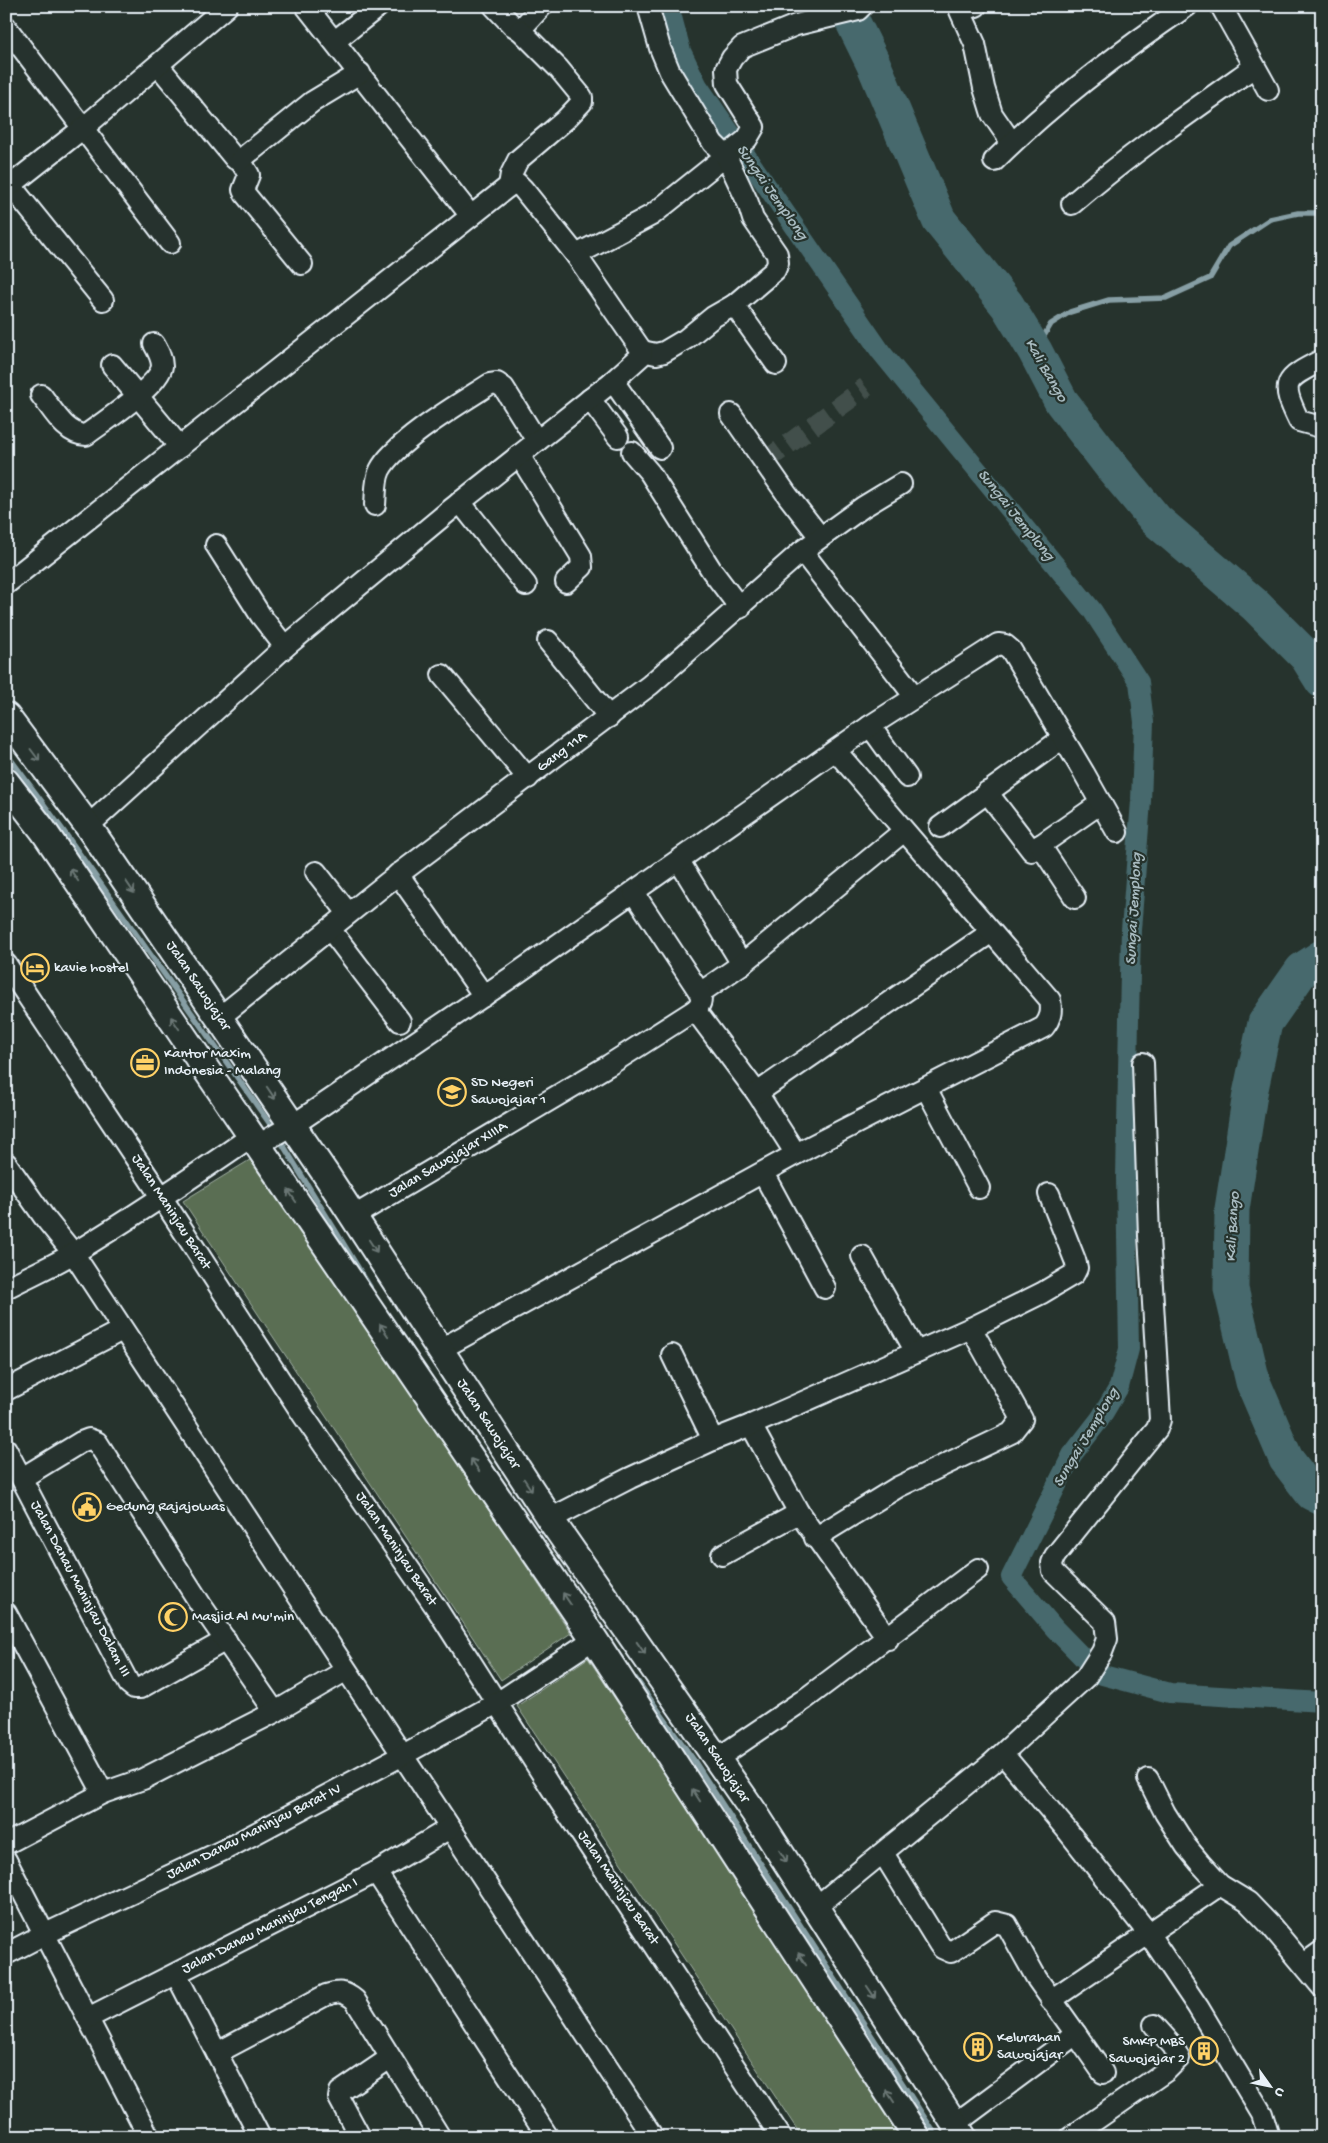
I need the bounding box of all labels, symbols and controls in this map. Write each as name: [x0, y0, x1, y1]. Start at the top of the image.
water label: Sungai Jemplong: [731, 142, 811, 245]
water label: Kali Bango: [1019, 336, 1071, 407]
water label: Sungai Jemplong: [972, 466, 1058, 566]
street label: Gang 11A: [533, 727, 591, 777]
one-way arrow: [30, 748, 40, 762]
water label: Sungai Jemplong: [1123, 852, 1147, 966]
one-way arrow: [68, 868, 78, 882]
one-way arrow: [125, 880, 135, 894]
street label: Jalan Sawojajar: [161, 938, 235, 1036]
hotel icon: kavie hostel: [20, 953, 50, 983]
place label: kavie hostel: [54, 959, 129, 977]
one-way arrow: [170, 1016, 180, 1030]
place label: Kantor Maxim Indonesia - Malang: [164, 1045, 281, 1080]
office icon: Kantor Maxim Indonesia - Malang: [130, 1048, 160, 1078]
place label: SD Negeri Sawojajar 1: [471, 1074, 546, 1109]
school or university icon: SD Negeri Sawojajar 1: [437, 1077, 467, 1107]
one-way arrow: [266, 1086, 276, 1100]
street label: Jalan Sawojajar XIIIA: [385, 1117, 512, 1203]
street label: Jalan Maninjau Barat: [127, 1151, 216, 1275]
one-way arrow: [287, 1189, 298, 1203]
water label: Kali Bango: [1223, 1191, 1245, 1263]
one-way arrow: [368, 1238, 378, 1252]
one-way arrow: [379, 1324, 389, 1338]
street label: Jalan Sawojajar: [452, 1375, 525, 1474]
water label: Sungai Jemplong: [1050, 1384, 1125, 1491]
one-way arrow: [470, 1458, 480, 1472]
one-way arrow: [522, 1478, 533, 1492]
street label: Jalan Maninjau Barat: [351, 1488, 442, 1611]
public building icon: Gedung Rajajowas: [72, 1492, 102, 1522]
street label: Jalan Danau Maninjau Dalam III: [26, 1498, 134, 1680]
place label: Gedung Rajajowas: [106, 1498, 225, 1516]
one-way arrow: [562, 1592, 572, 1606]
mosque icon: Masjid Al Mu'min: [158, 1602, 188, 1632]
place label: Masjid Al Mu'min: [192, 1608, 294, 1626]
one-way arrow: [636, 1641, 646, 1655]
street label: Jalan Sawojajar: [680, 1710, 754, 1808]
street label: Jalan Danau Maninjau Barat IV: [164, 1780, 344, 1884]
one-way arrow: [691, 1789, 701, 1803]
street label: Jalan Maninjau Barat: [573, 1827, 664, 1950]
one-way arrow: [778, 1849, 788, 1863]
street label: Jalan Danau Maninjau Tengah I: [179, 1874, 361, 1978]
one-way arrow: [797, 1953, 807, 1967]
one-way arrow: [866, 1985, 876, 1999]
place label: Kelurahan Sawojajar: [997, 2029, 1064, 2064]
building icon: Kelurahan Sawojajar: [963, 2032, 993, 2062]
place label: SMKP MBS Sawojajar 2: [1109, 2033, 1185, 2068]
building icon: SMKP MBS Sawojajar 2: [1189, 2036, 1219, 2066]
north arrow: [1246, 2060, 1296, 2110]
text: U: [1269, 2084, 1288, 2100]
one-way arrow: [885, 2089, 895, 2103]

